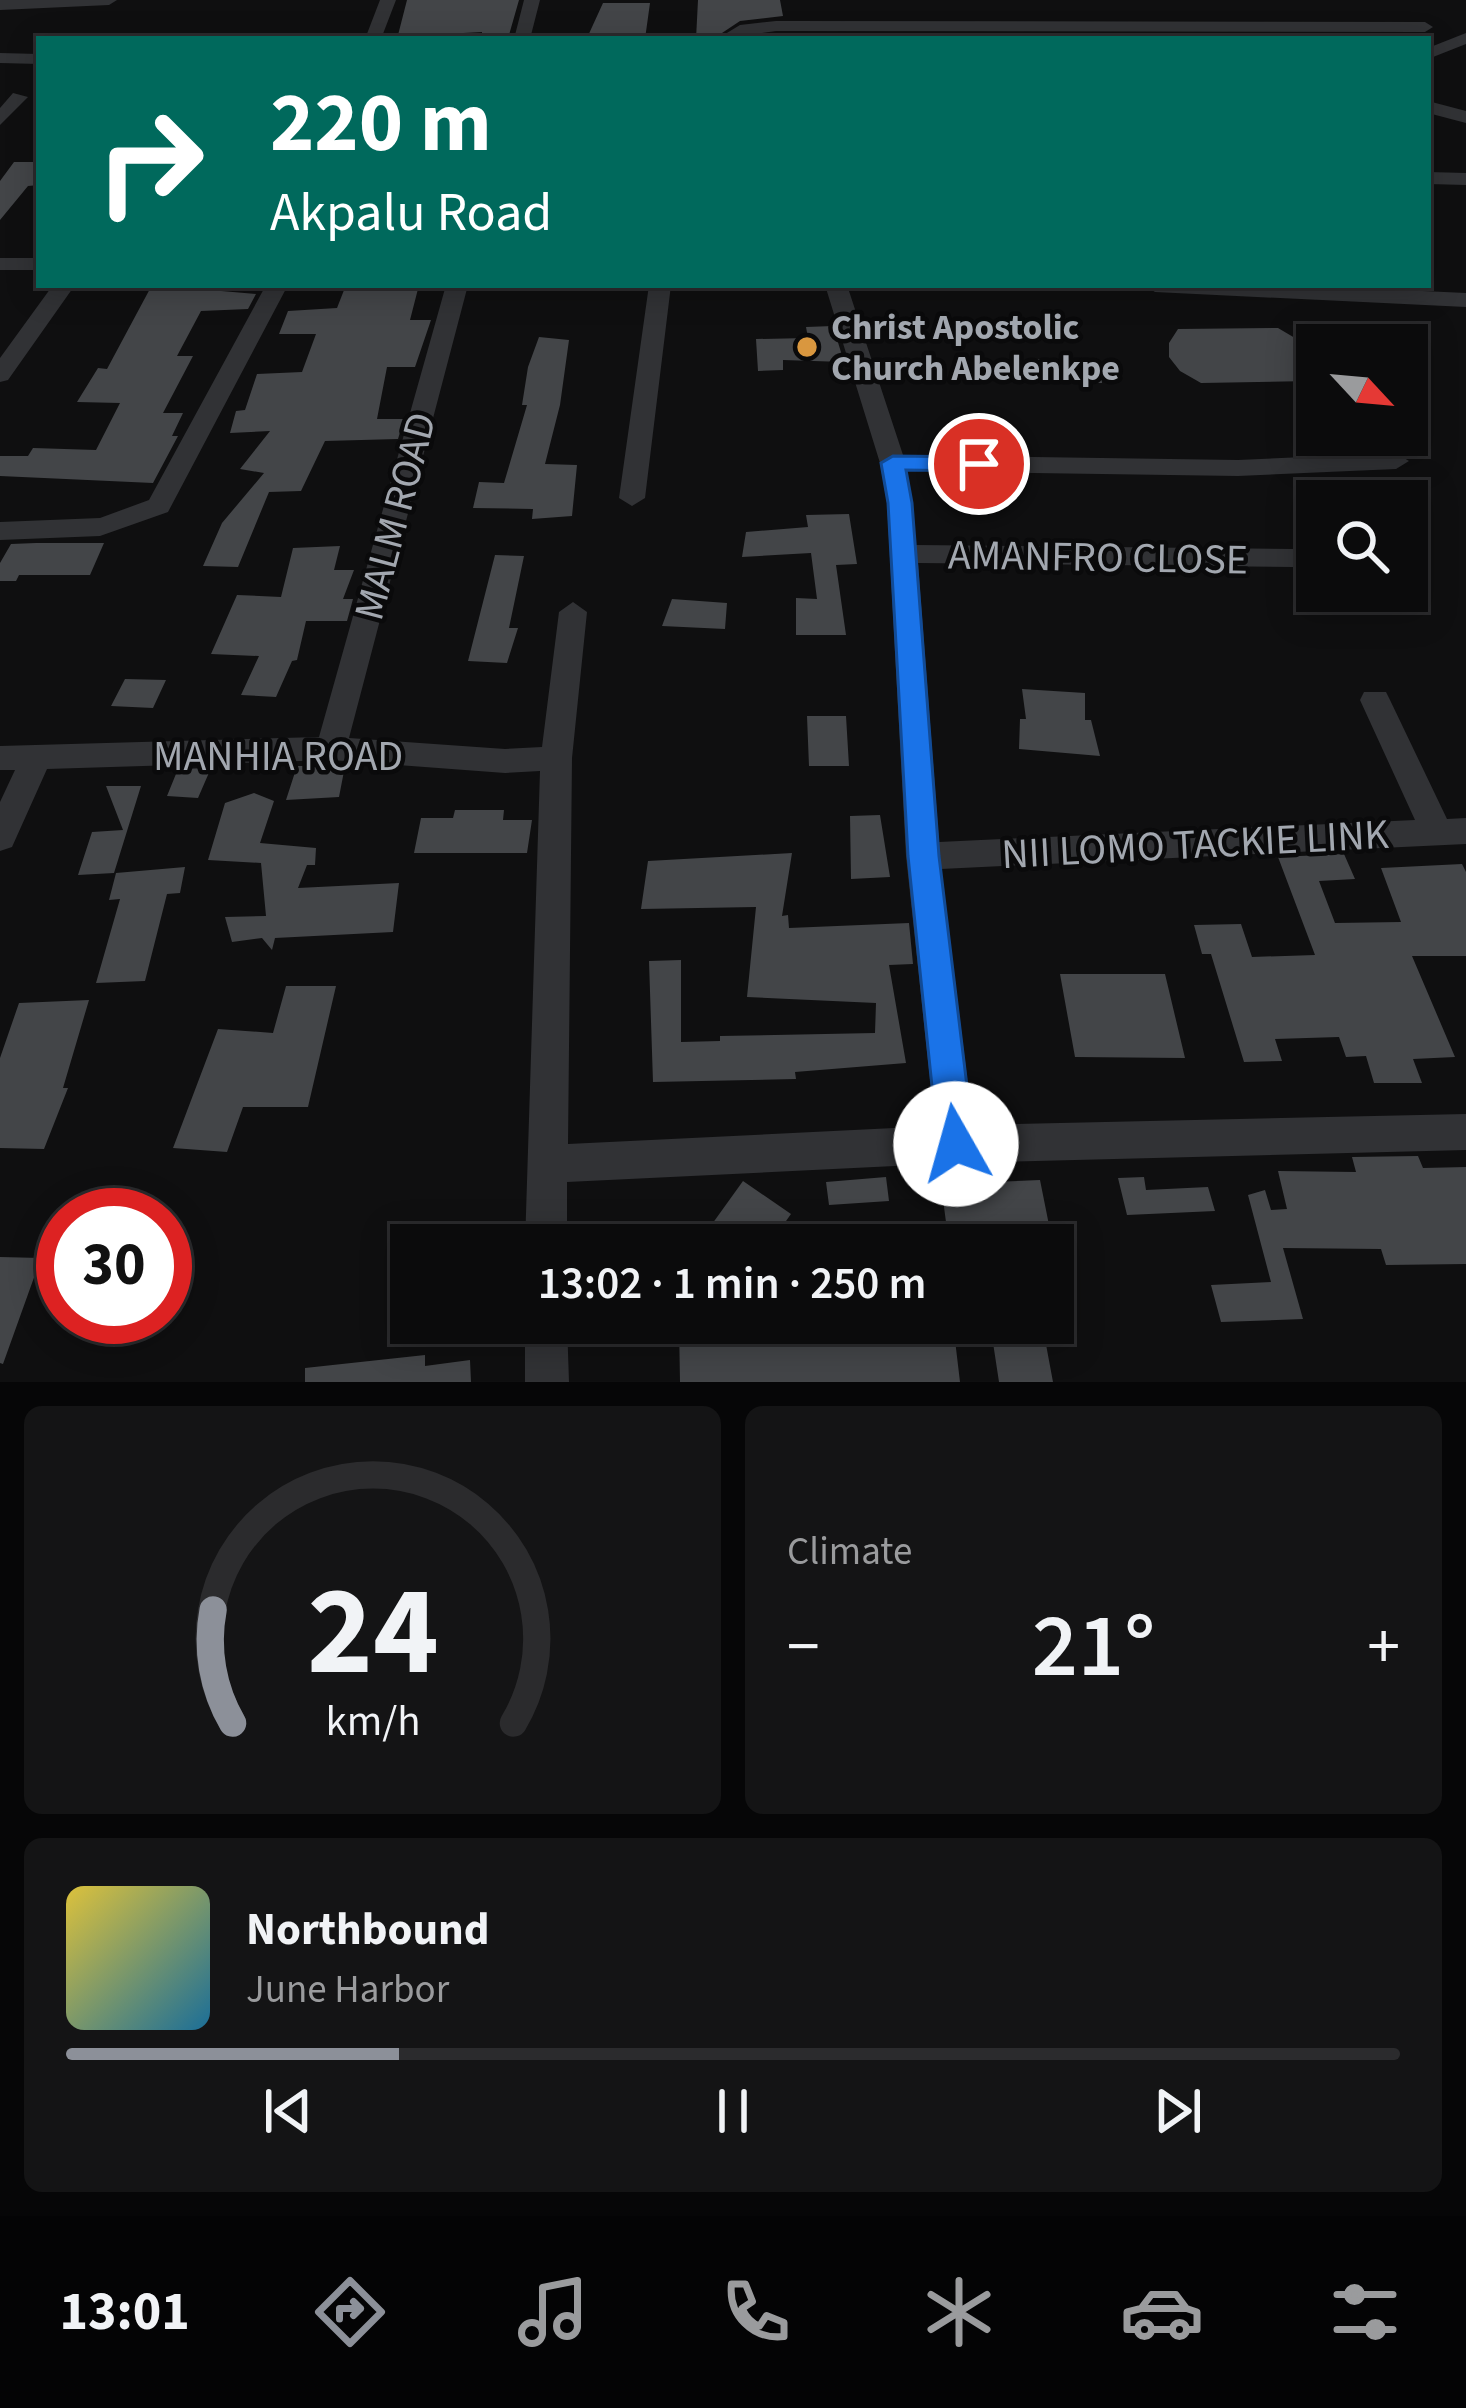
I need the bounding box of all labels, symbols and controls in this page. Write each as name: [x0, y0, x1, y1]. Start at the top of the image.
text: 220 m: [270, 64, 492, 184]
icon: right: [72, 84, 228, 240]
text: Akpalu Road: [270, 175, 552, 252]
place label: Christ Apostolic Church Abelenkpe: [831, 302, 1120, 394]
north arrow: [1296, 324, 1428, 456]
map controls: [1296, 324, 1428, 612]
marker: Christ Apostolic Church Abelenkpe: [794, 334, 820, 360]
street label: MALM ROAD: [339, 406, 452, 627]
pin: [928, 413, 1030, 515]
icon: arrive: [946, 431, 1012, 497]
button: search: [1296, 480, 1428, 612]
street label: AMANFRO CLOSE: [947, 525, 1248, 591]
street label: MANHIA ROAD: [153, 727, 403, 787]
street label: NII LOMO TACKIE LINK: [1000, 805, 1391, 885]
position arrow: [893, 1081, 1019, 1207]
speed limit sign: 30: [36, 1188, 192, 1344]
text: 13:02 · 1 min · 250 m: [538, 1252, 926, 1316]
text: Climate: [787, 1524, 912, 1580]
text: 24: [307, 1544, 438, 1722]
text: 21°: [1032, 1583, 1155, 1711]
text: −: [787, 1600, 820, 1694]
text: +: [1367, 1600, 1400, 1694]
text: km/h: [325, 1691, 420, 1752]
text: Northbound: [246, 1898, 490, 1962]
text: June Harbor: [246, 1962, 449, 2018]
icon: previous: [255, 2078, 321, 2144]
icon: pause: [700, 2078, 766, 2144]
icon: next: [1145, 2078, 1211, 2144]
icon: directions: [308, 2270, 392, 2354]
icon: music: [511, 2270, 595, 2354]
icon: phone: [714, 2270, 798, 2354]
icon: climate: [917, 2270, 1001, 2354]
icon: car: [1120, 2270, 1204, 2354]
icon: filters: [1323, 2270, 1407, 2354]
text: 13:01: [59, 2274, 190, 2351]

